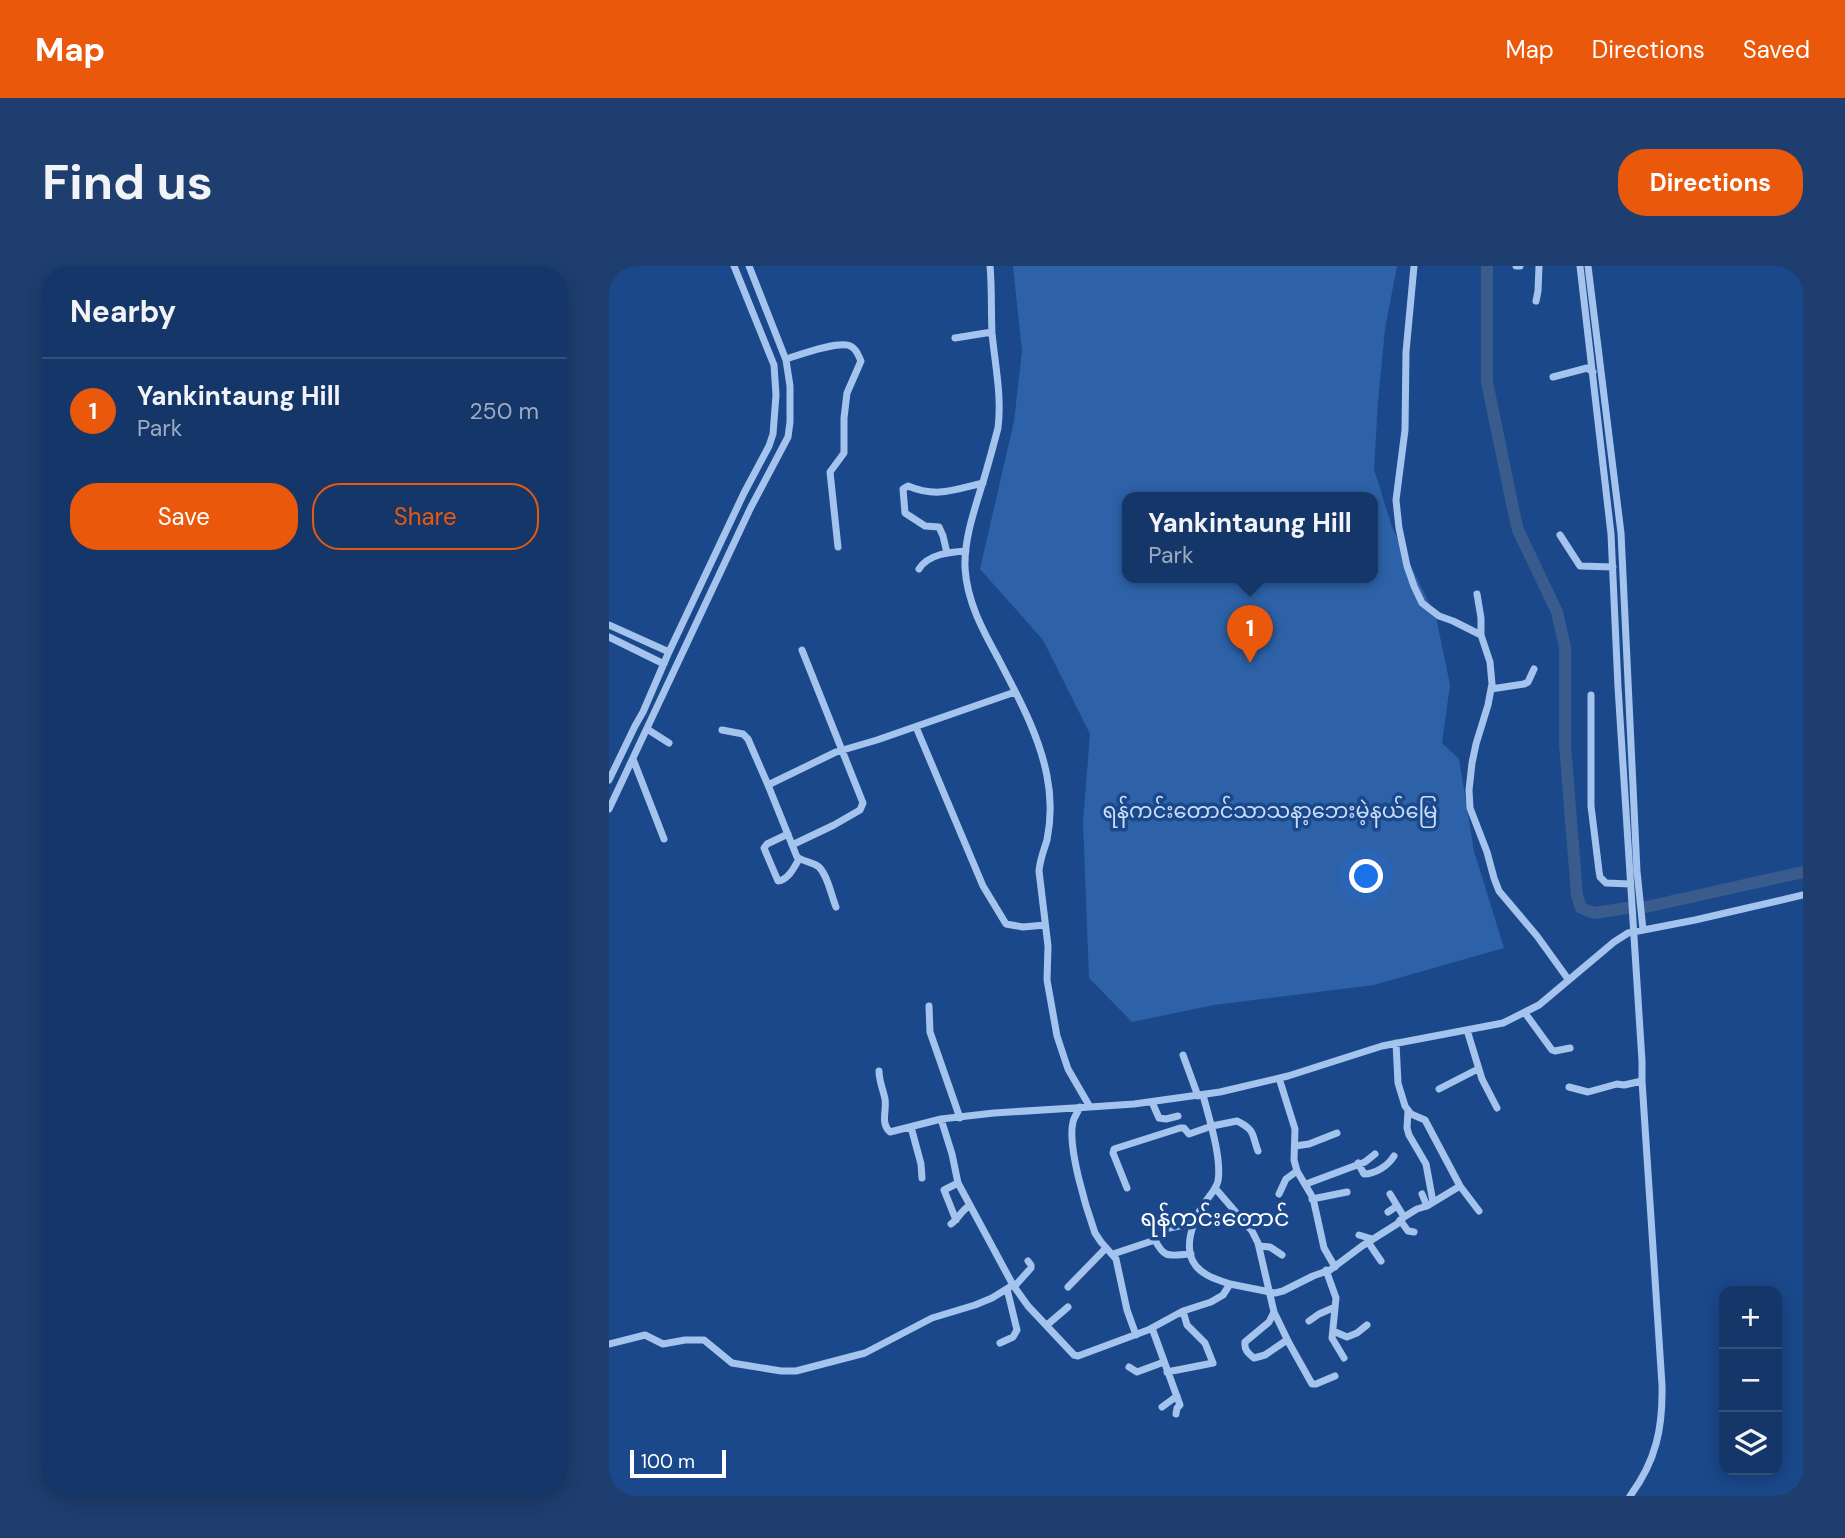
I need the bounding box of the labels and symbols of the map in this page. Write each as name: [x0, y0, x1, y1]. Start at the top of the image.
pin: 1: [1227, 605, 1273, 663]
park label: ရန်ကင်းတောင်သာသနာ့ဘေးမဲ့နယ်မြေ: [1103, 795, 1437, 828]
your location: [1349, 859, 1383, 893]
district label: ရန်ကင်းတောင်: [1140, 1202, 1290, 1237]
scale bar: [630, 1447, 726, 1479]

